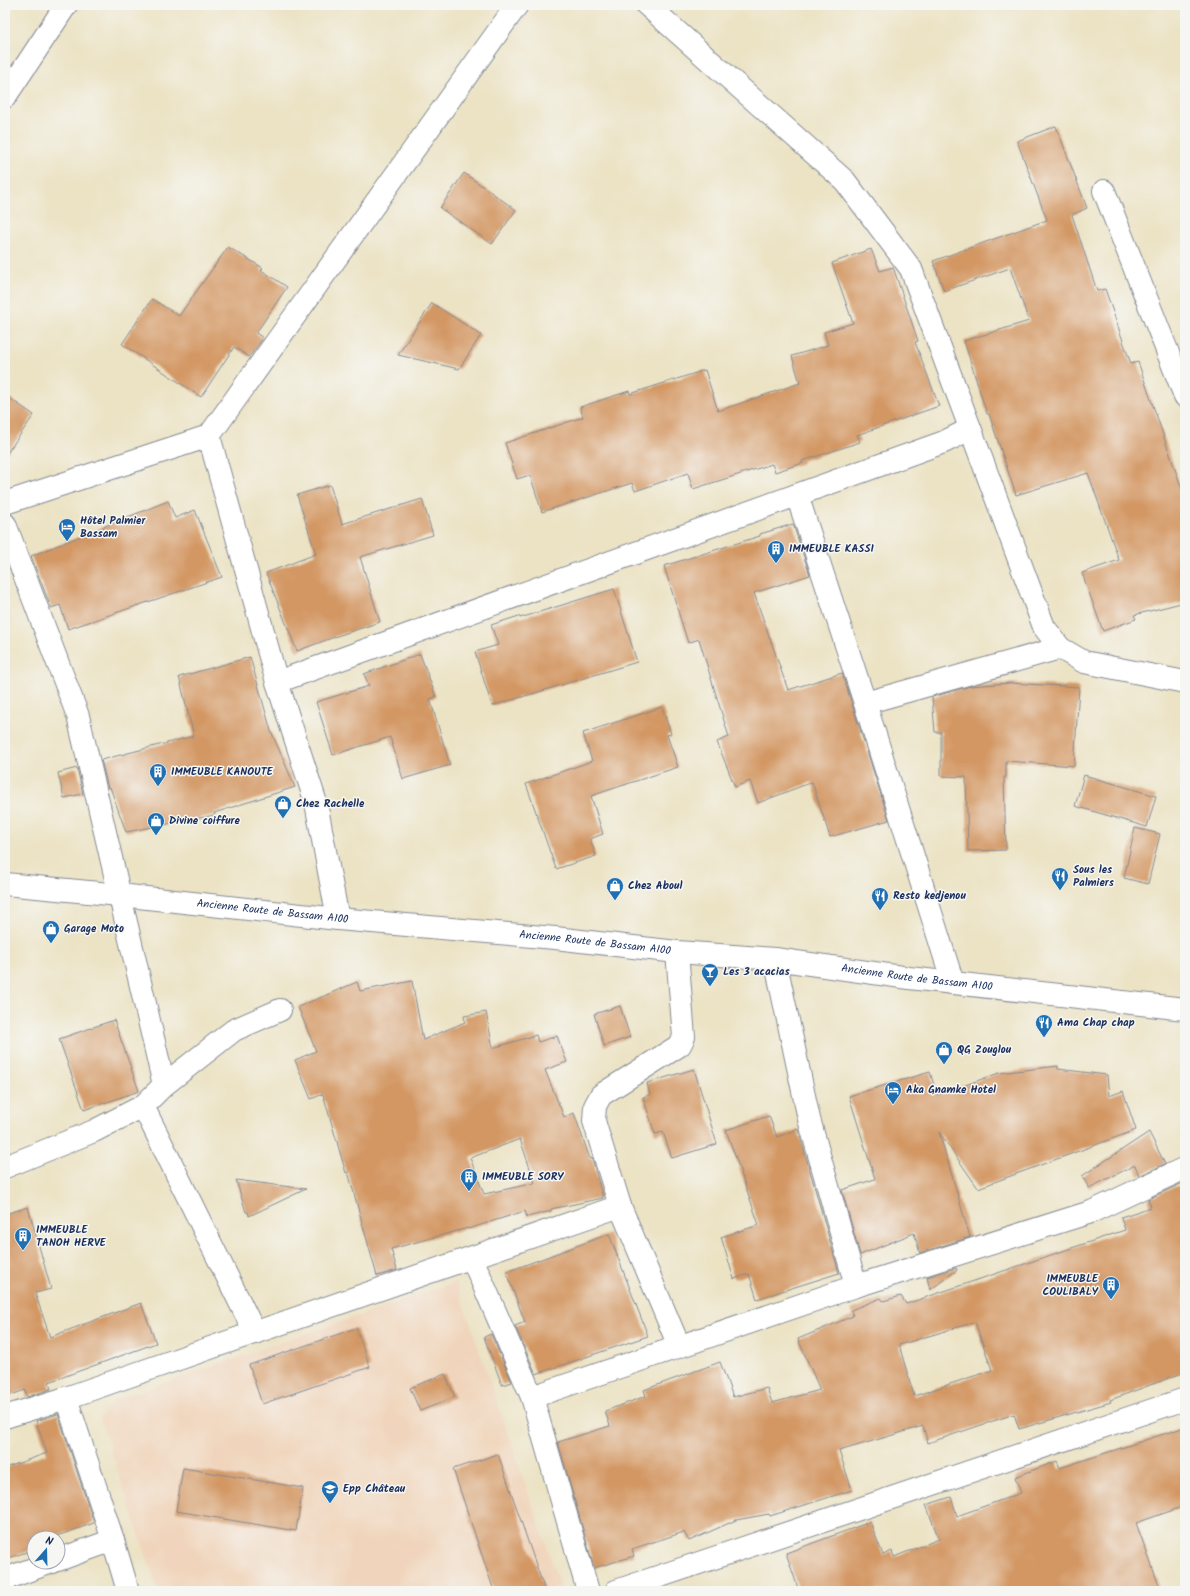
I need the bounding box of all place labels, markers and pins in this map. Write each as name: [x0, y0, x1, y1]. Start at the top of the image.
place label: Hôtel Palmier Bassam: [80, 512, 146, 543]
hotel icon: Hôtel Palmier Bassam: [57, 517, 77, 542]
building icon: IMMEUBLE KASSI: [766, 539, 786, 564]
place label: IMMEUBLE KASSI: [789, 540, 874, 558]
building icon: IMMEUBLE KANOUTE: [148, 762, 168, 787]
place label: IMMEUBLE KANOUTE: [171, 763, 274, 781]
shop icon: Chez Rachelle: [273, 794, 293, 819]
place label: Chez Rachelle: [296, 795, 365, 813]
shop icon: Divine coiffure: [146, 811, 166, 836]
place label: Divine coiffure: [169, 812, 241, 830]
place label: Sous les Palmiers: [1073, 861, 1115, 892]
restaurant icon: Sous les Palmiers: [1050, 866, 1070, 891]
shop icon: Chez Aboul: [605, 876, 625, 901]
place label: Chez Aboul: [628, 877, 682, 895]
restaurant icon: Resto kedjenou: [870, 886, 890, 911]
place label: Resto kedjenou: [893, 887, 966, 905]
shop icon: Garage Moto: [41, 919, 61, 944]
place label: Garage Moto: [64, 920, 124, 938]
bar icon: Les 3 acacias: [700, 962, 720, 987]
place label: Les 3 acacias: [723, 963, 790, 981]
restaurant icon: Ama Chap chap: [1034, 1013, 1054, 1038]
place label: Ama Chap chap: [1057, 1014, 1135, 1032]
shop icon: QG Zouglou: [934, 1040, 954, 1065]
place label: QG Zouglou: [957, 1041, 1012, 1059]
hotel icon: Aka Gnamke Hotel: [883, 1080, 903, 1105]
place label: Aka Gnamke Hotel: [906, 1081, 996, 1099]
building icon: IMMEUBLE SORY: [459, 1167, 479, 1192]
place label: IMMEUBLE SORY: [482, 1168, 564, 1186]
place label: IMMEUBLE TANOH HERVE: [36, 1221, 107, 1252]
building icon: IMMEUBLE TANOH HERVE: [13, 1226, 33, 1251]
place label: IMMEUBLE COULIBALY: [1042, 1270, 1099, 1301]
building icon: IMMEUBLE COULIBALY: [1101, 1275, 1121, 1300]
school or university icon: Epp Château: [320, 1479, 340, 1504]
place label: Epp Château: [343, 1480, 406, 1498]

